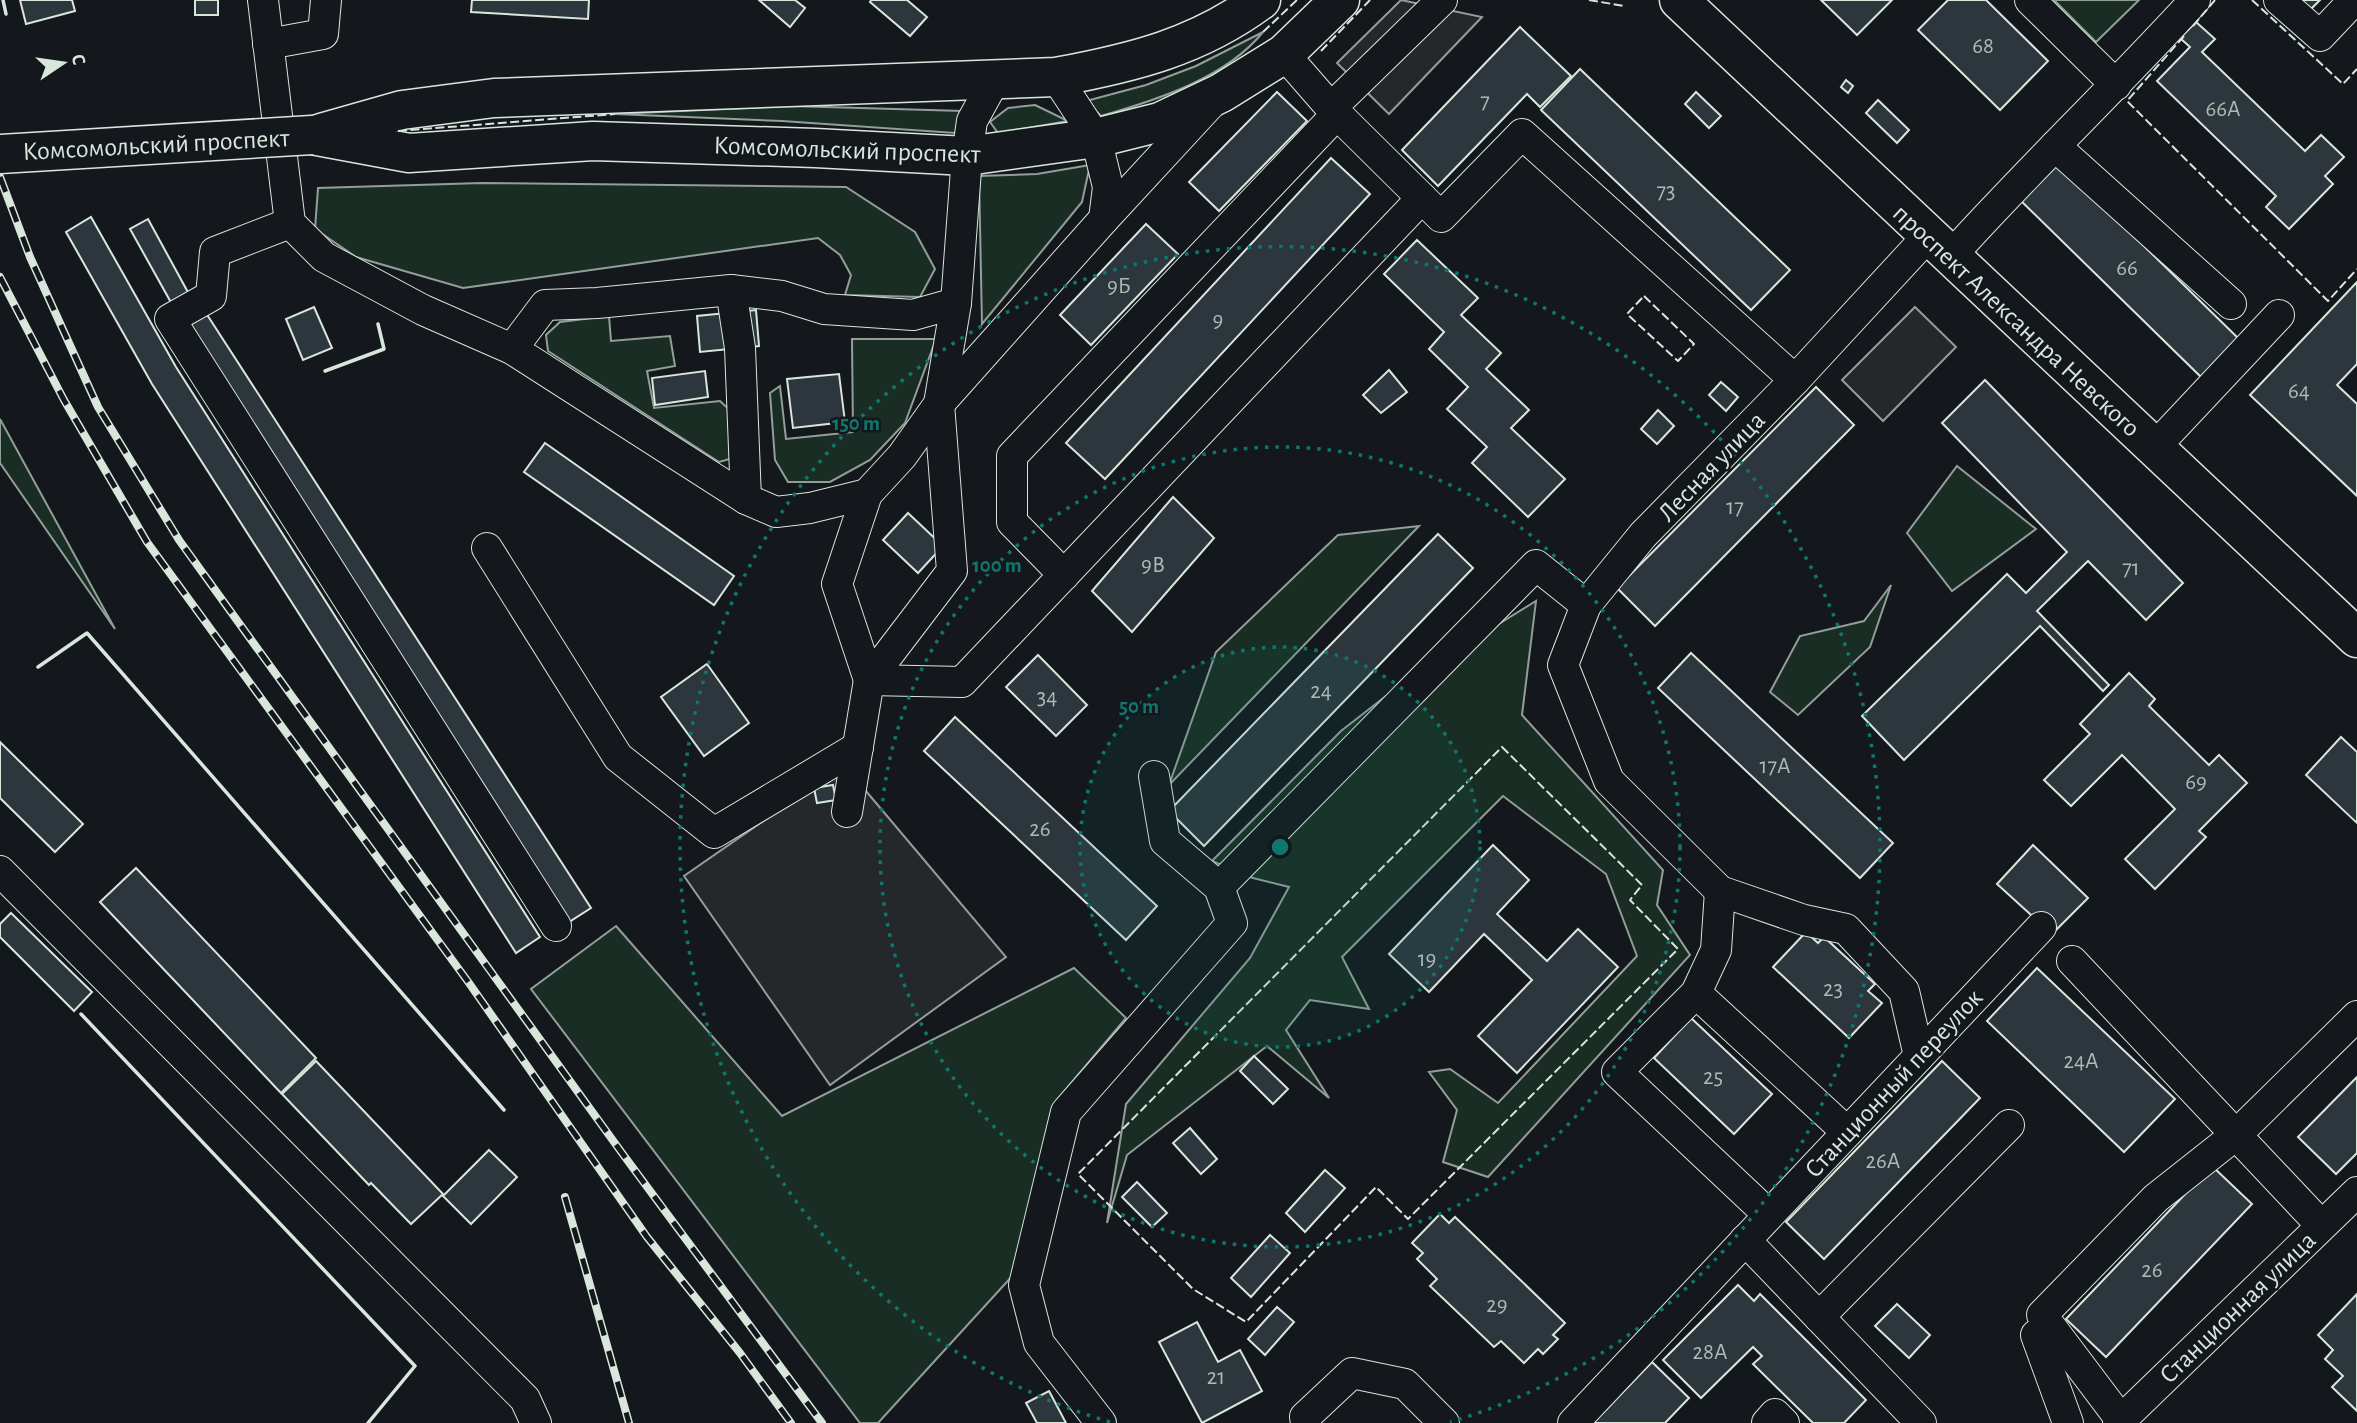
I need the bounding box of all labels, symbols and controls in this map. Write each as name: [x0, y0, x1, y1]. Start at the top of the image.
north arrow: [28, 28, 98, 98]
house number: 68: [1972, 35, 1994, 58]
text: С: [68, 52, 89, 67]
house number: 7: [1480, 90, 1490, 113]
house number: 66А: [2205, 98, 2241, 121]
street label: Комсомольский проспект: [22, 125, 291, 165]
street label: Комсомольский проспект: [713, 132, 982, 168]
house number: 73: [1656, 180, 1676, 203]
street label: проспект Александра Невского: [1888, 200, 2145, 442]
house number: 66: [2116, 257, 2138, 280]
house number: 9Б: [1107, 275, 1131, 298]
house number: 9: [1213, 309, 1223, 332]
house number: 64: [2288, 380, 2310, 403]
street label: Лесная улица: [1653, 407, 1770, 526]
text: 150 m: [832, 413, 880, 434]
house number: 17: [1726, 496, 1744, 519]
house number: 9В: [1141, 554, 1165, 577]
text: 100 m: [972, 555, 1022, 576]
house number: 71: [2122, 557, 2140, 580]
house number: 24: [1310, 680, 1332, 703]
house number: 34: [1037, 686, 1057, 709]
text: 50 m: [1119, 696, 1159, 717]
house number: 17А: [1759, 755, 1791, 778]
house number: 69: [2185, 771, 2207, 794]
house number: 26: [1029, 818, 1051, 841]
centre of rings: [1268, 835, 1292, 859]
house number: 19: [1418, 948, 1436, 971]
house number: 23: [1823, 978, 1843, 1001]
street label: Станционный переулок: [1800, 984, 1988, 1183]
house number: 24А: [2063, 1050, 2099, 1073]
house number: 25: [1703, 1066, 1723, 1089]
house number: 26А: [1866, 1150, 1900, 1173]
street label: Станционная улица: [2155, 1227, 2321, 1389]
house number: 26: [2141, 1259, 2163, 1282]
house number: 29: [1486, 1294, 1508, 1317]
house number: 28А: [1693, 1341, 1727, 1364]
house number: 21: [1207, 1366, 1225, 1389]

